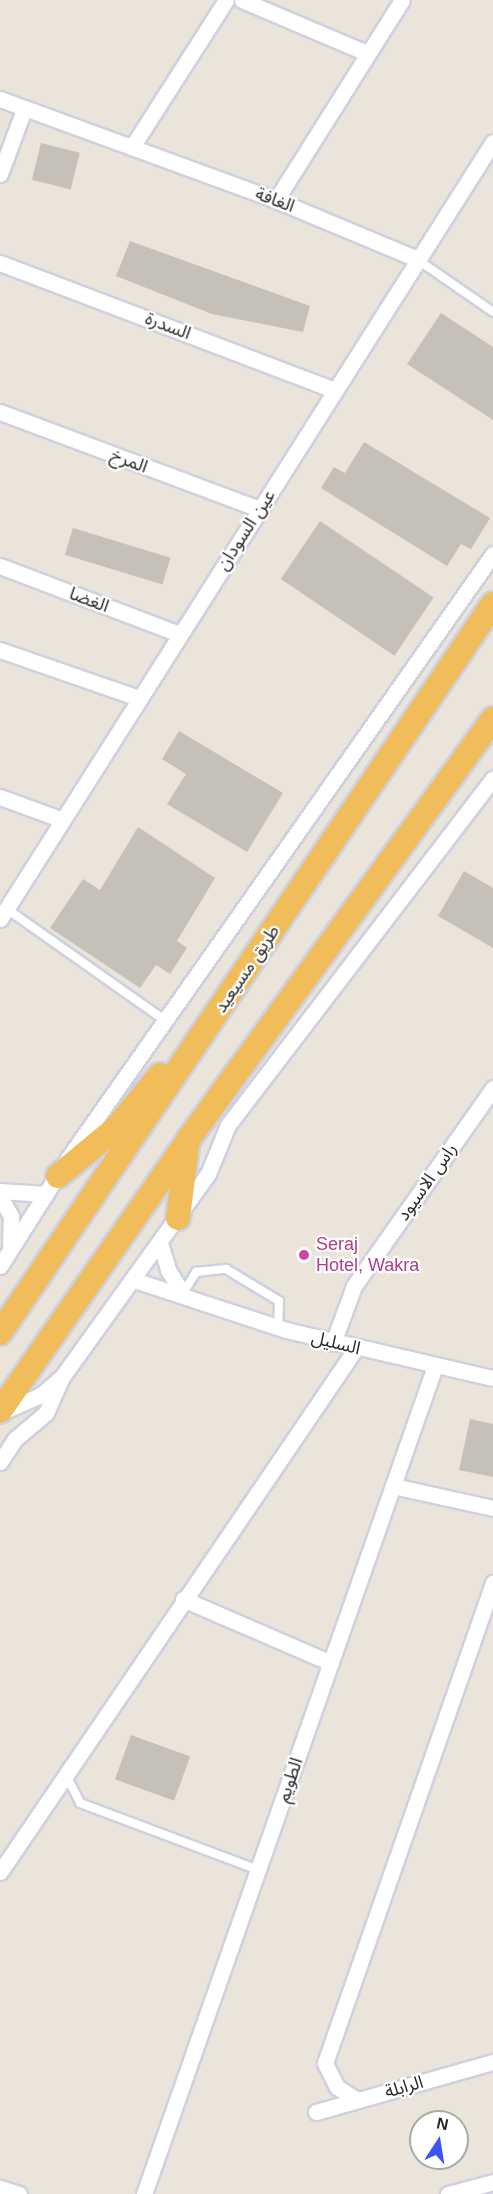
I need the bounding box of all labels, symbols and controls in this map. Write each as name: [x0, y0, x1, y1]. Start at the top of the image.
street label: الغافة: [252, 183, 298, 217]
street label: السدرة: [142, 307, 194, 345]
street label: المرخ: [107, 444, 151, 478]
street label: عين السودان: [212, 486, 280, 574]
street label: الغضا: [66, 583, 112, 617]
street label: طريق مسيعيد: [210, 921, 284, 1017]
street label: راس الاسيود: [392, 1139, 462, 1225]
place label: Seraj Hotel, Wakra: [316, 1234, 419, 1276]
marker: Seraj Hotel, Wakra: [297, 1248, 311, 1262]
street label: السليل: [309, 1327, 363, 1359]
street label: الطويم: [272, 1755, 308, 1805]
street label: الرابلة: [382, 2071, 426, 2103]
north arrow: [409, 2110, 469, 2170]
text: N: [435, 2114, 450, 2133]

